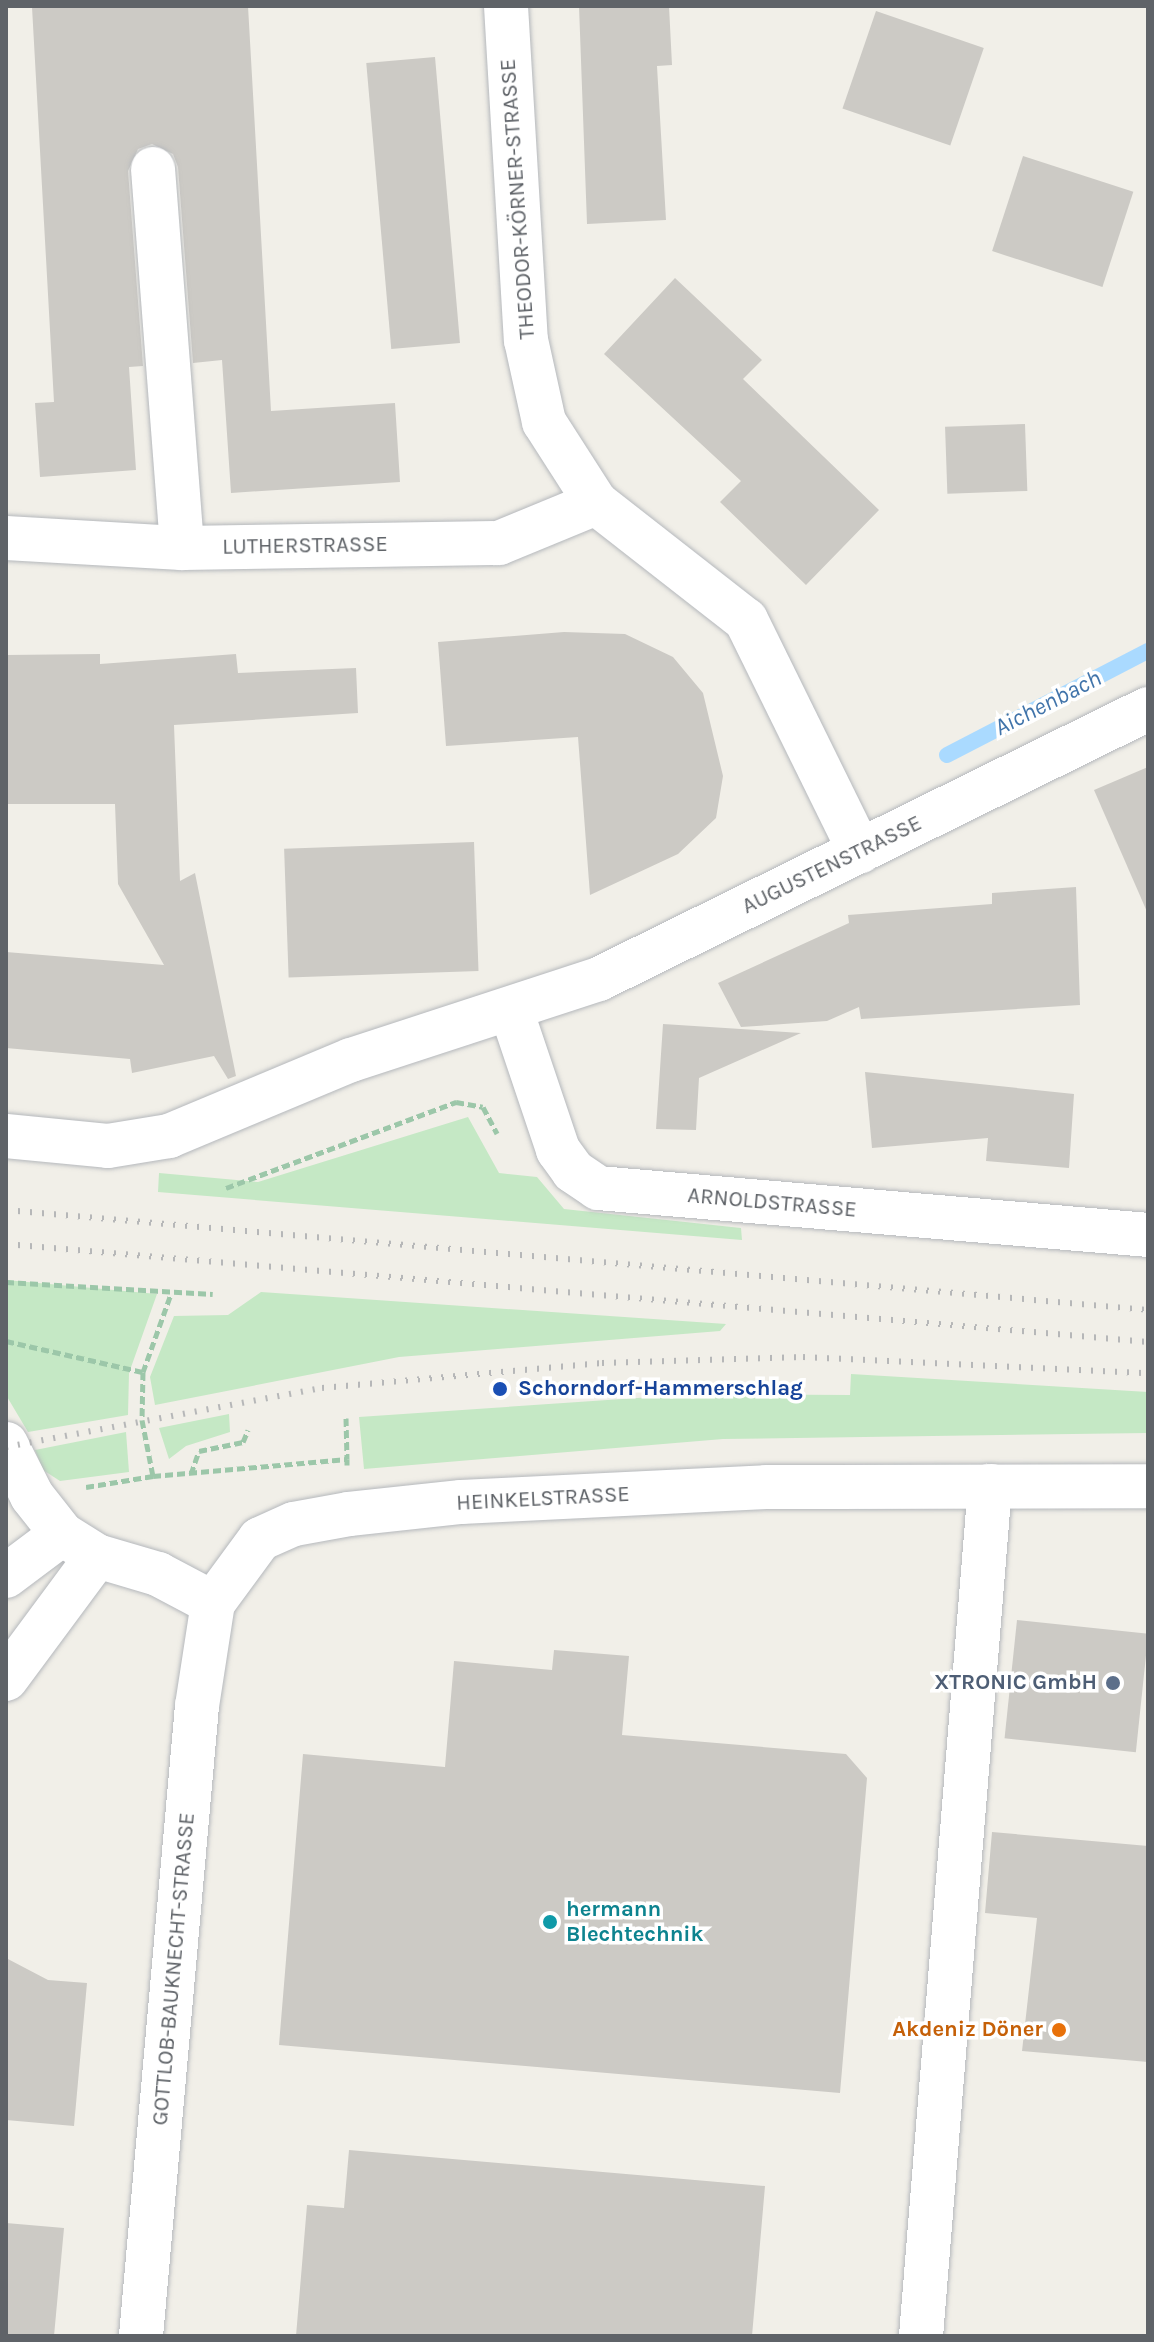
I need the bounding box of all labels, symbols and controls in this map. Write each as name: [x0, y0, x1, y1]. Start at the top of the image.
street label: THEODOR-KÖRNER-STRASSE: [495, 58, 541, 340]
street label: LUTHERSTRASSE: [222, 531, 388, 561]
water label: Aichenbach: [990, 664, 1106, 742]
street label: AUGUSTENSTRASSE: [738, 810, 926, 920]
street label: ARNOLDSTRASSE: [686, 1182, 858, 1224]
place label: Schorndorf-Hammerschlag: [518, 1376, 803, 1402]
marker: Schorndorf-Hammerschlag: [489, 1378, 511, 1400]
street label: HEINKELSTRASSE: [456, 1481, 630, 1517]
place label: XTRONIC GmbH: [934, 1670, 1097, 1696]
marker: XTRONIC GmbH: [1104, 1674, 1122, 1692]
street label: GOTTLOB-BAUKNECHT-STRASSE: [147, 1811, 201, 2127]
place label: hermann Blechtechnik: [566, 1896, 704, 1948]
marker: hermann Blechtechnik: [541, 1913, 559, 1931]
place label: Akdeniz Döner: [892, 2017, 1043, 2043]
marker: Akdeniz Döner: [1050, 2021, 1068, 2039]

